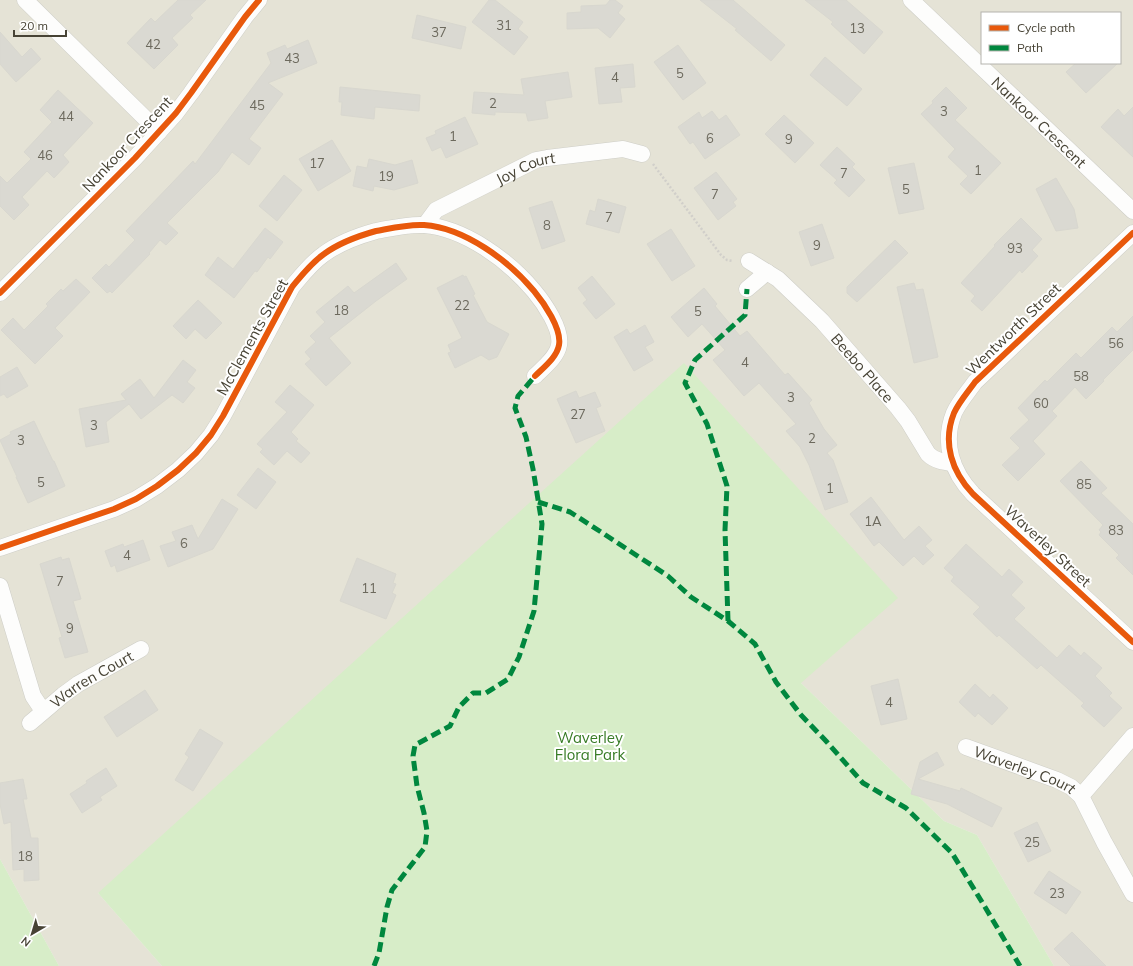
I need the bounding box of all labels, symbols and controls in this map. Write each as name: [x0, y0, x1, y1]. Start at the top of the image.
scale bar: [14, 12, 66, 38]
legend: [981, 12, 1121, 64]
house number: 31: [496, 17, 512, 33]
text: 20 m: [20, 18, 48, 33]
house number: 13: [849, 20, 865, 36]
text: Cycle path: [1017, 20, 1075, 35]
house number: 37: [431, 24, 447, 40]
house number: 42: [145, 36, 161, 52]
text: Path: [1017, 40, 1043, 55]
house number: 43: [284, 50, 300, 66]
house number: 5: [676, 65, 684, 81]
house number: 4: [611, 69, 619, 85]
street label: Nankoor Crescent: [988, 72, 1091, 171]
street label: Nankoor Crescent: [78, 92, 176, 196]
house number: 2: [489, 95, 497, 111]
house number: 45: [249, 97, 265, 113]
house number: 3: [940, 103, 948, 119]
house number: 44: [58, 108, 74, 124]
house number: 1: [449, 128, 457, 144]
house number: 6: [706, 130, 714, 146]
house number: 9: [785, 131, 793, 147]
house number: 46: [37, 147, 53, 163]
street label: Joy Court: [492, 148, 556, 188]
house number: 17: [309, 155, 325, 171]
house number: 1: [974, 162, 982, 178]
house number: 7: [840, 165, 848, 181]
house number: 19: [378, 168, 394, 184]
house number: 5: [902, 181, 910, 197]
house number: 7: [711, 186, 719, 202]
house number: 7: [605, 209, 613, 225]
house number: 8: [543, 217, 551, 233]
house number: 9: [813, 237, 821, 253]
house number: 93: [1007, 240, 1023, 256]
street label: McClements Street: [212, 275, 292, 399]
street label: Wentworth Street: [961, 279, 1065, 379]
house number: 22: [454, 297, 470, 313]
house number: 18: [333, 302, 349, 318]
house number: 5: [694, 303, 702, 319]
street label: Beebo Place: [827, 329, 898, 406]
house number: 56: [1108, 335, 1124, 351]
house number: 4: [741, 354, 749, 370]
house number: 58: [1073, 368, 1089, 384]
house number: 3: [787, 389, 795, 405]
house number: 60: [1033, 395, 1049, 411]
house number: 27: [570, 406, 586, 422]
house number: 3: [90, 417, 98, 433]
house number: 2: [808, 430, 816, 446]
house number: 3: [17, 432, 25, 448]
house number: 5: [37, 474, 45, 490]
house number: 85: [1076, 476, 1092, 492]
house number: 1: [826, 480, 834, 496]
street label: Waverley Street: [1001, 501, 1095, 591]
house number: 1A: [864, 513, 882, 529]
house number: 83: [1108, 522, 1124, 538]
house number: 6: [180, 535, 188, 551]
house number: 4: [123, 547, 131, 563]
house number: 7: [56, 573, 64, 589]
house number: 11: [361, 580, 377, 596]
house number: 9: [66, 620, 74, 636]
street label: Warren Court: [46, 646, 136, 712]
house number: 4: [885, 694, 893, 710]
park label: Waverley Flora Park: [555, 728, 625, 764]
street label: Waverley Court: [971, 741, 1081, 797]
house number: 25: [1024, 834, 1040, 850]
house number: 18: [17, 848, 33, 864]
house number: 23: [1049, 885, 1065, 901]
north arrow: [12, 914, 52, 954]
text: N: [18, 934, 33, 950]

